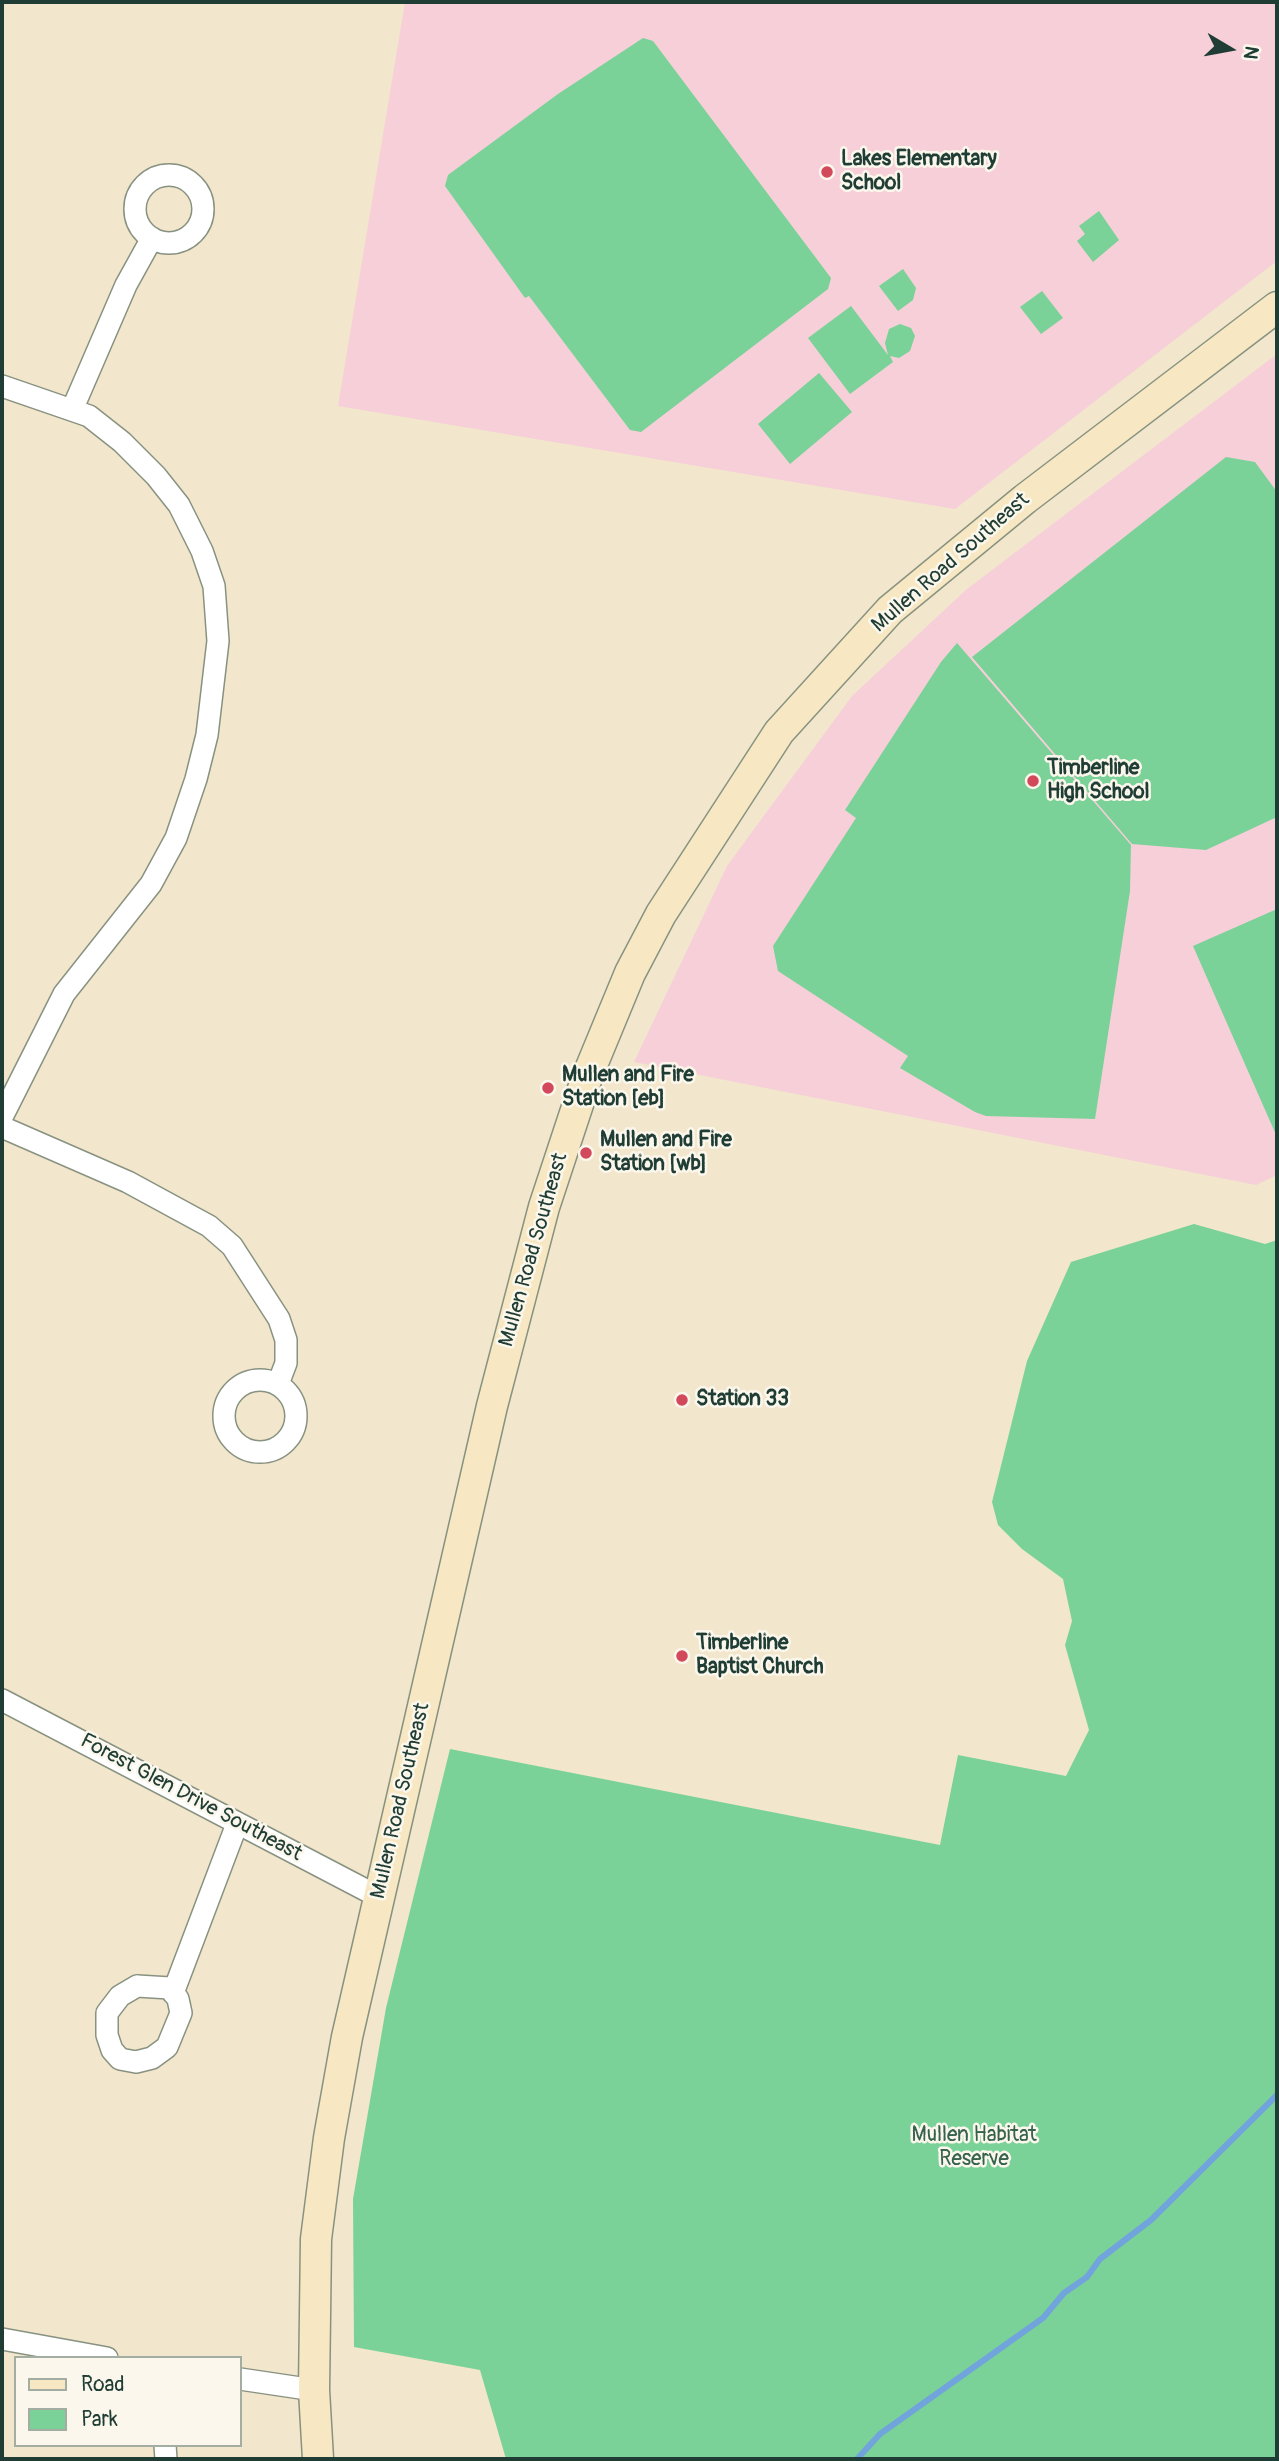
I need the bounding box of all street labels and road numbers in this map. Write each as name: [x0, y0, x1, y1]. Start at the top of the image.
street label: Mullen Road Southeast: [867, 488, 1035, 638]
street label: Mullen Road Southeast: [494, 1150, 574, 1350]
street label: Mullen Road Southeast: [366, 1701, 436, 1901]
street label: Forest Glen Drive Southeast: [76, 1729, 306, 1867]

